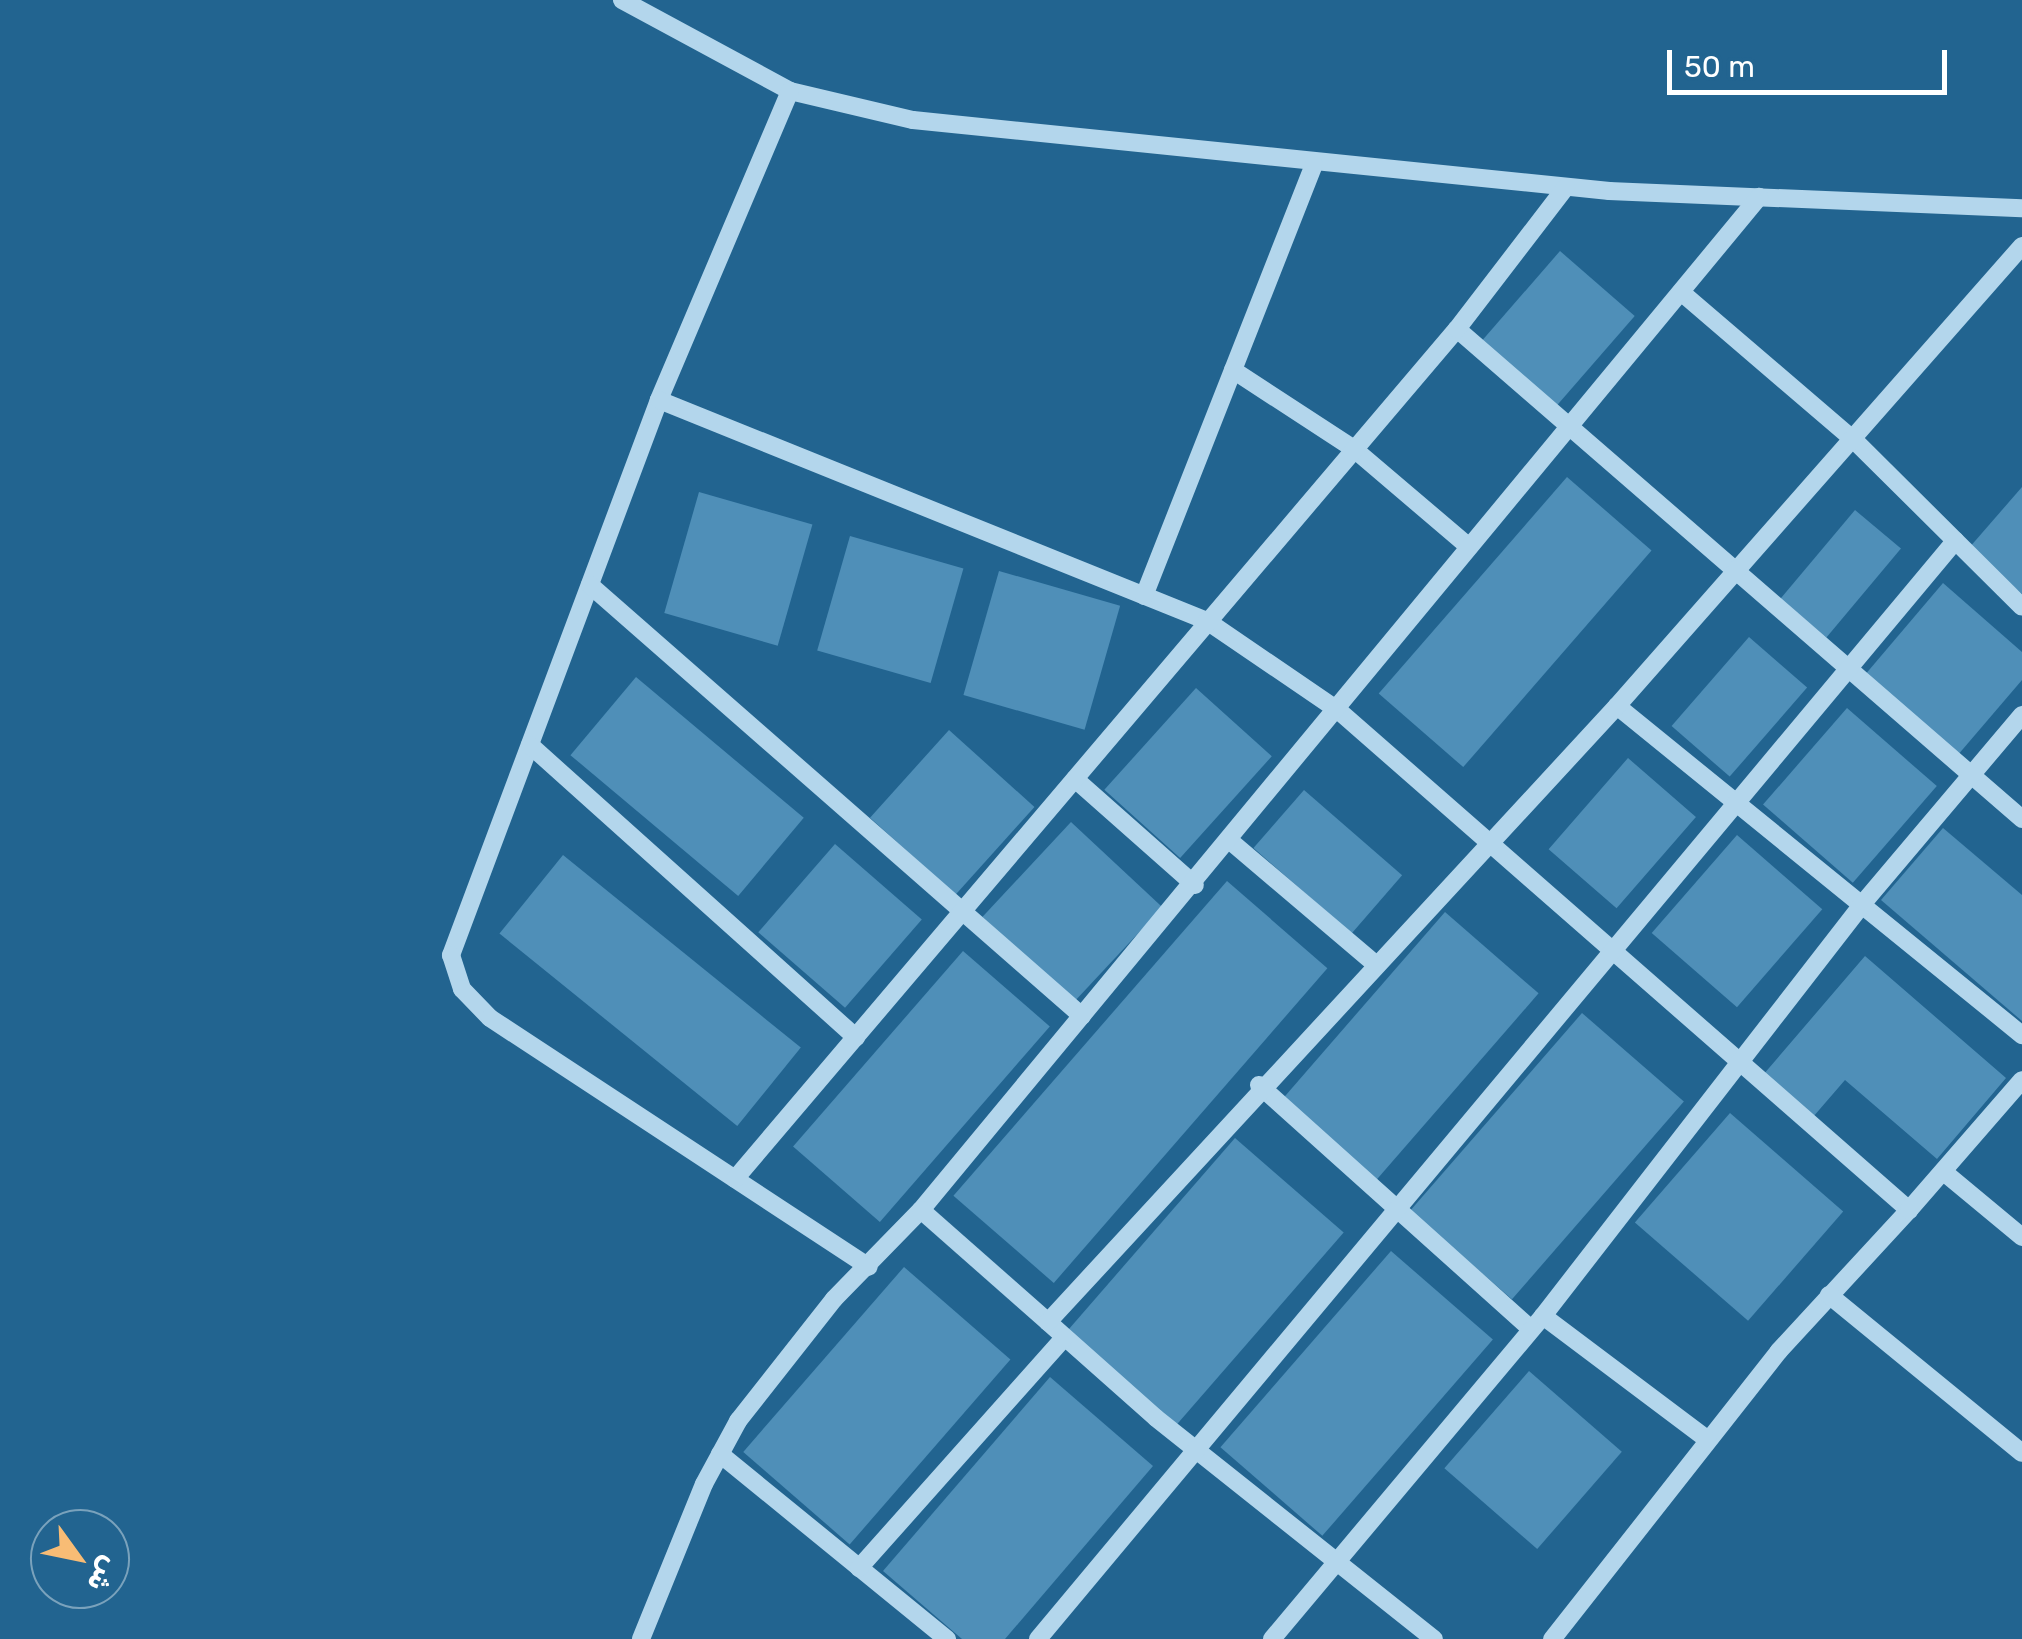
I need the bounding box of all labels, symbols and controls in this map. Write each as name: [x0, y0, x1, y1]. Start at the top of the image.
scale bar: [1672, 30, 1952, 92]
text: 50 m: [1684, 49, 1755, 85]
north arrow: [30, 1509, 130, 1609]
text: ش: [80, 1551, 127, 1598]

